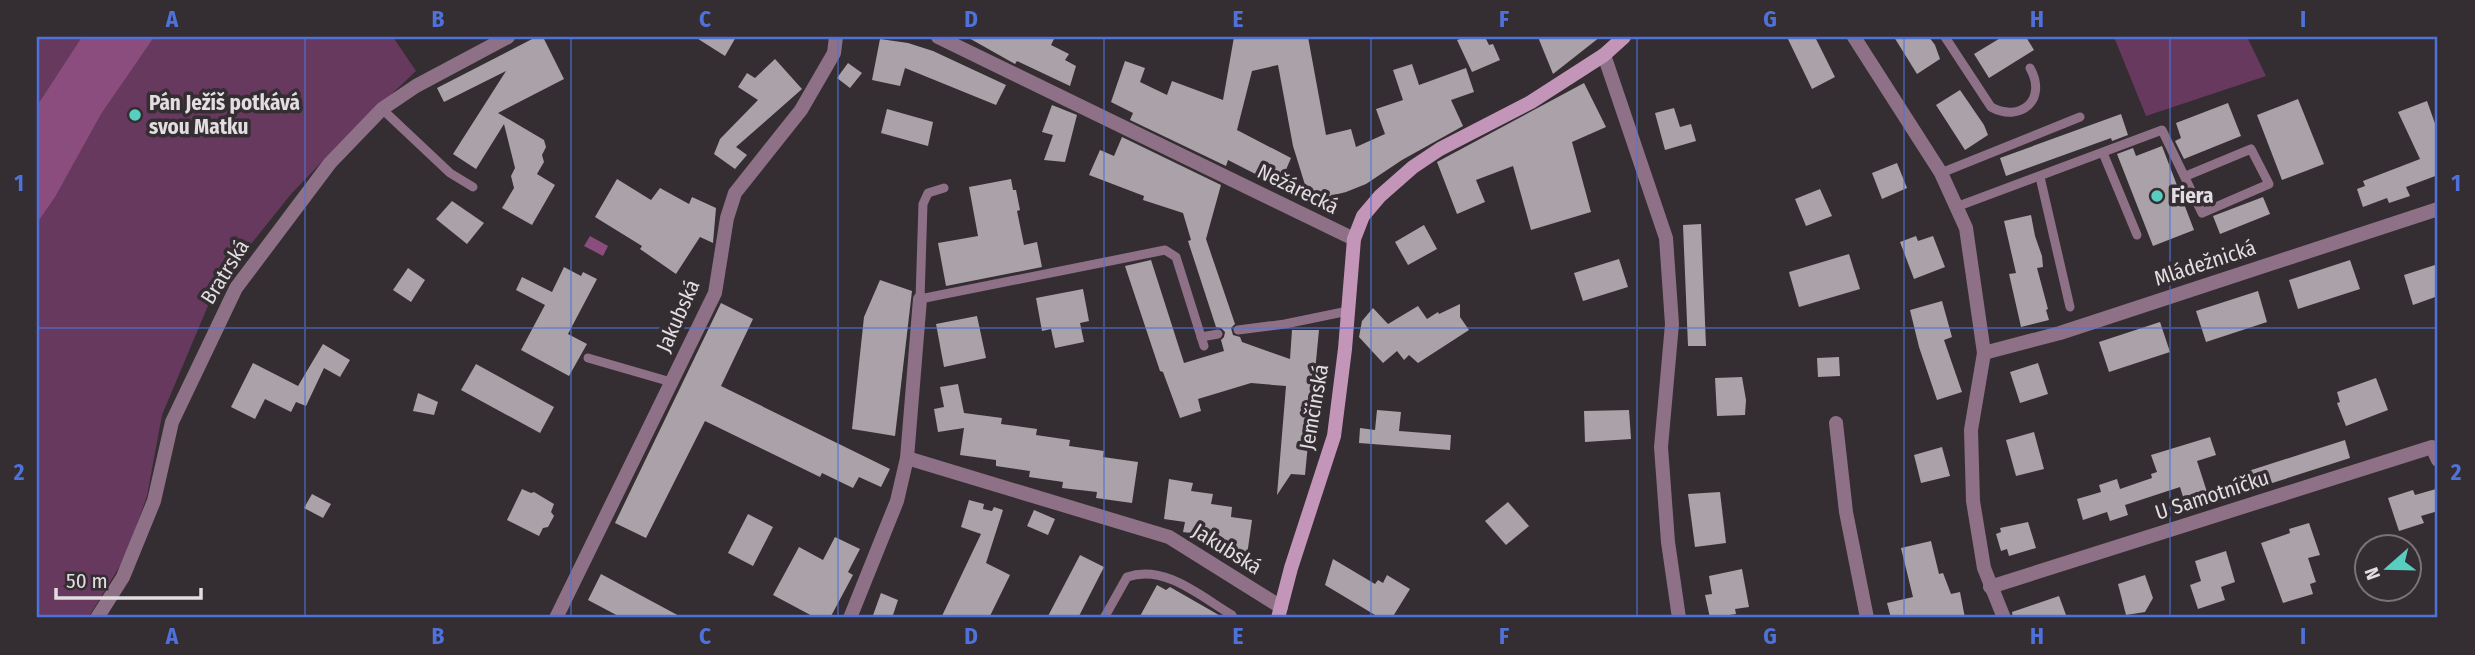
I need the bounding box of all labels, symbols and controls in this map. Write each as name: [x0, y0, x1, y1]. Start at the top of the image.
text: A: [165, 5, 179, 33]
text: B: [432, 5, 445, 33]
text: C: [699, 5, 711, 33]
text: D: [964, 5, 978, 33]
text: E: [1233, 5, 1244, 33]
text: F: [1499, 5, 1509, 33]
text: G: [1763, 5, 1777, 33]
text: H: [2030, 5, 2044, 33]
text: I: [2300, 5, 2306, 33]
place label: Pán Ježíš potkává svou Matku: [149, 90, 300, 140]
marker: Pán Ježíš potkává svou Matku: [127, 107, 143, 123]
street label: Nežárecká: [1253, 158, 1343, 220]
text: 1: [14, 169, 24, 197]
text: 1: [2451, 169, 2461, 197]
place label: Fiera: [2171, 183, 2213, 209]
marker: Fiera: [2149, 188, 2165, 204]
street label: Mládežnická: [2151, 234, 2259, 292]
street label: Bratrská: [195, 235, 255, 309]
street label: Jakubská: [651, 276, 705, 356]
street label: Jemčinská: [1294, 362, 1334, 452]
text: 2: [13, 458, 25, 486]
text: 2: [2450, 458, 2462, 486]
street label: U Samotníčku: [2152, 464, 2272, 526]
street label: Jakubská: [1188, 518, 1266, 580]
north arrow: [2352, 532, 2422, 602]
scale bar: [56, 557, 201, 601]
text: N: [2360, 564, 2385, 583]
text: 50 m: [66, 568, 108, 594]
text: A: [165, 622, 179, 650]
text: B: [432, 622, 445, 650]
text: C: [699, 622, 711, 650]
text: D: [964, 622, 978, 650]
text: E: [1233, 622, 1244, 650]
text: F: [1499, 622, 1509, 650]
text: G: [1763, 622, 1777, 650]
text: H: [2030, 622, 2044, 650]
text: I: [2300, 622, 2306, 650]

